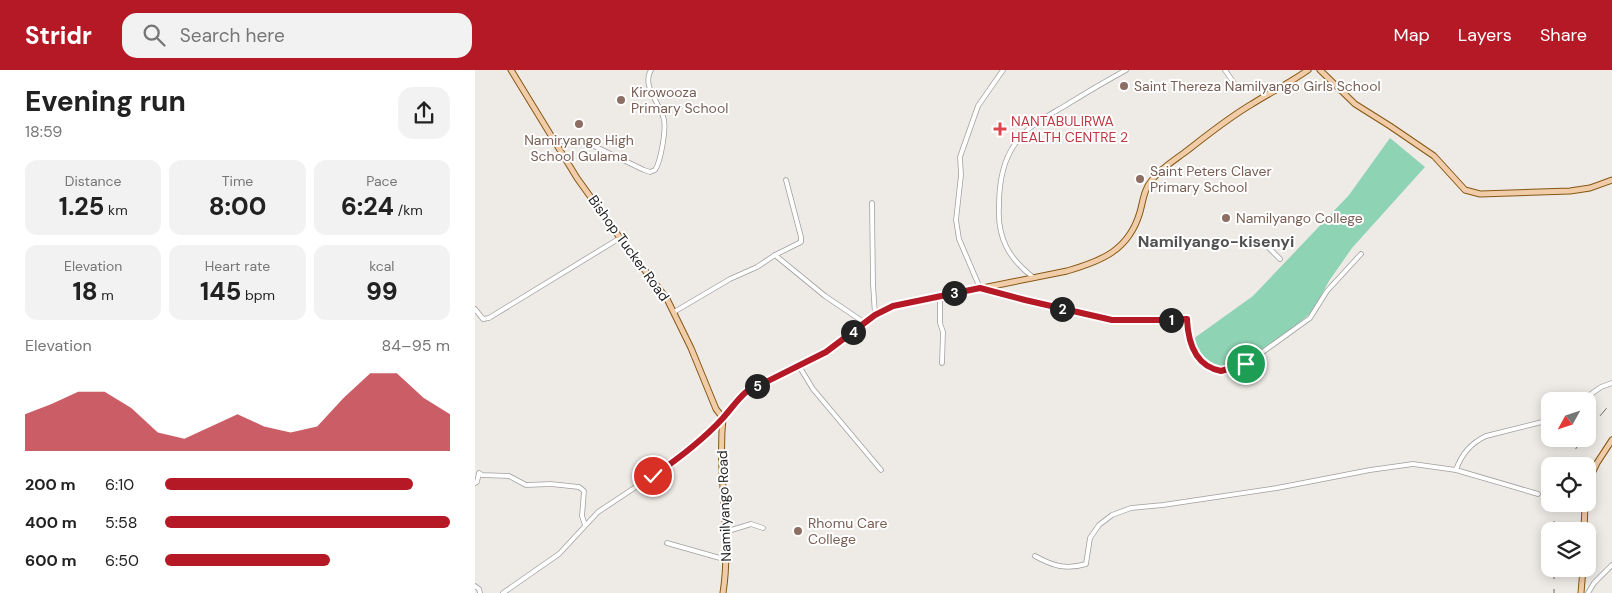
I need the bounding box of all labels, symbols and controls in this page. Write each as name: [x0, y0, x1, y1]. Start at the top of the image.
search box: [122, 13, 472, 58]
text: Stridr: [25, 20, 92, 51]
icon: search: [140, 21, 168, 49]
text: Search here: [180, 23, 285, 48]
text: Map: [1394, 23, 1430, 47]
text: Layers: [1458, 23, 1512, 47]
text: Share: [1540, 23, 1587, 47]
place label: Saint Thereza Namilyango Girls School: [1134, 77, 1381, 95]
marker: Saint Thereza Namilyango Girls School: [1118, 80, 1130, 92]
text: Evening run: [25, 83, 186, 120]
place label: Kirowooza Primary School: [631, 83, 728, 117]
button: share: [398, 87, 450, 139]
marker: Kirowooza Primary School: [615, 94, 627, 106]
place label: NANTABULIRWA HEALTH CENTRE 2: [1011, 112, 1128, 146]
marker: Namiryango High School Gulama: [573, 118, 585, 130]
text: 18:59: [25, 121, 62, 142]
marker: NANTABULIRWA HEALTH CENTRE 2: [993, 122, 1007, 136]
place label: Namiryango High School Gulama: [524, 131, 634, 165]
place label: Saint Peters Claver Primary School: [1150, 162, 1272, 196]
text: Distance: [65, 172, 122, 190]
text: Time: [222, 172, 253, 190]
text: Pace: [366, 172, 398, 190]
marker: Saint Peters Claver Primary School: [1134, 173, 1146, 185]
text: 1.25: [59, 190, 104, 223]
text: 8:00: [209, 190, 266, 223]
text: 6:24: [341, 190, 394, 223]
street label: Bishop Tucker Road: [584, 191, 674, 305]
text: km: [104, 201, 128, 219]
text: /km: [394, 201, 423, 219]
place label: Namilyango College: [1236, 209, 1363, 227]
marker: Namilyango College: [1220, 212, 1232, 224]
district label: Namilyango-kisenyi: [1138, 231, 1294, 252]
text: Elevation: [64, 257, 122, 275]
text: Heart rate: [205, 257, 270, 275]
text: kcal: [369, 257, 394, 275]
text: 18: [73, 275, 98, 308]
text: 145: [200, 275, 241, 308]
text: 99: [366, 275, 398, 308]
pin: 3: [941, 280, 967, 306]
text: 3: [950, 284, 959, 302]
text: m: [98, 286, 114, 304]
text: bpm: [241, 286, 275, 304]
pin: 2: [1049, 296, 1075, 322]
text: 2: [1058, 300, 1067, 318]
pin: 1: [1159, 308, 1183, 332]
text: 1: [1169, 311, 1174, 329]
pin: 4: [841, 320, 865, 344]
text: 4: [849, 323, 858, 341]
text: Elevation: [25, 335, 92, 356]
text: 84–95 m: [382, 335, 450, 356]
pin: [1225, 343, 1267, 385]
icon: arrive: [1232, 350, 1260, 378]
pin: 5: [745, 374, 769, 398]
text: 5: [753, 377, 762, 395]
north arrow: [1541, 392, 1596, 448]
map controls: [1541, 392, 1596, 577]
street label: Namilyango Road: [713, 450, 735, 562]
pin: [632, 455, 674, 497]
button: locate: [1541, 457, 1596, 512]
icon: check: [639, 462, 667, 490]
text: 200 m: [25, 474, 76, 495]
text: 6:10: [105, 474, 134, 495]
text: 400 m: [25, 512, 77, 533]
text: 5:58: [105, 512, 137, 533]
place label: Rhomu Care College: [808, 514, 887, 548]
button: layers: [1541, 522, 1596, 577]
marker: Rhomu Care College: [792, 525, 804, 537]
text: 600 m: [25, 550, 77, 571]
text: 6:50: [105, 550, 139, 571]

